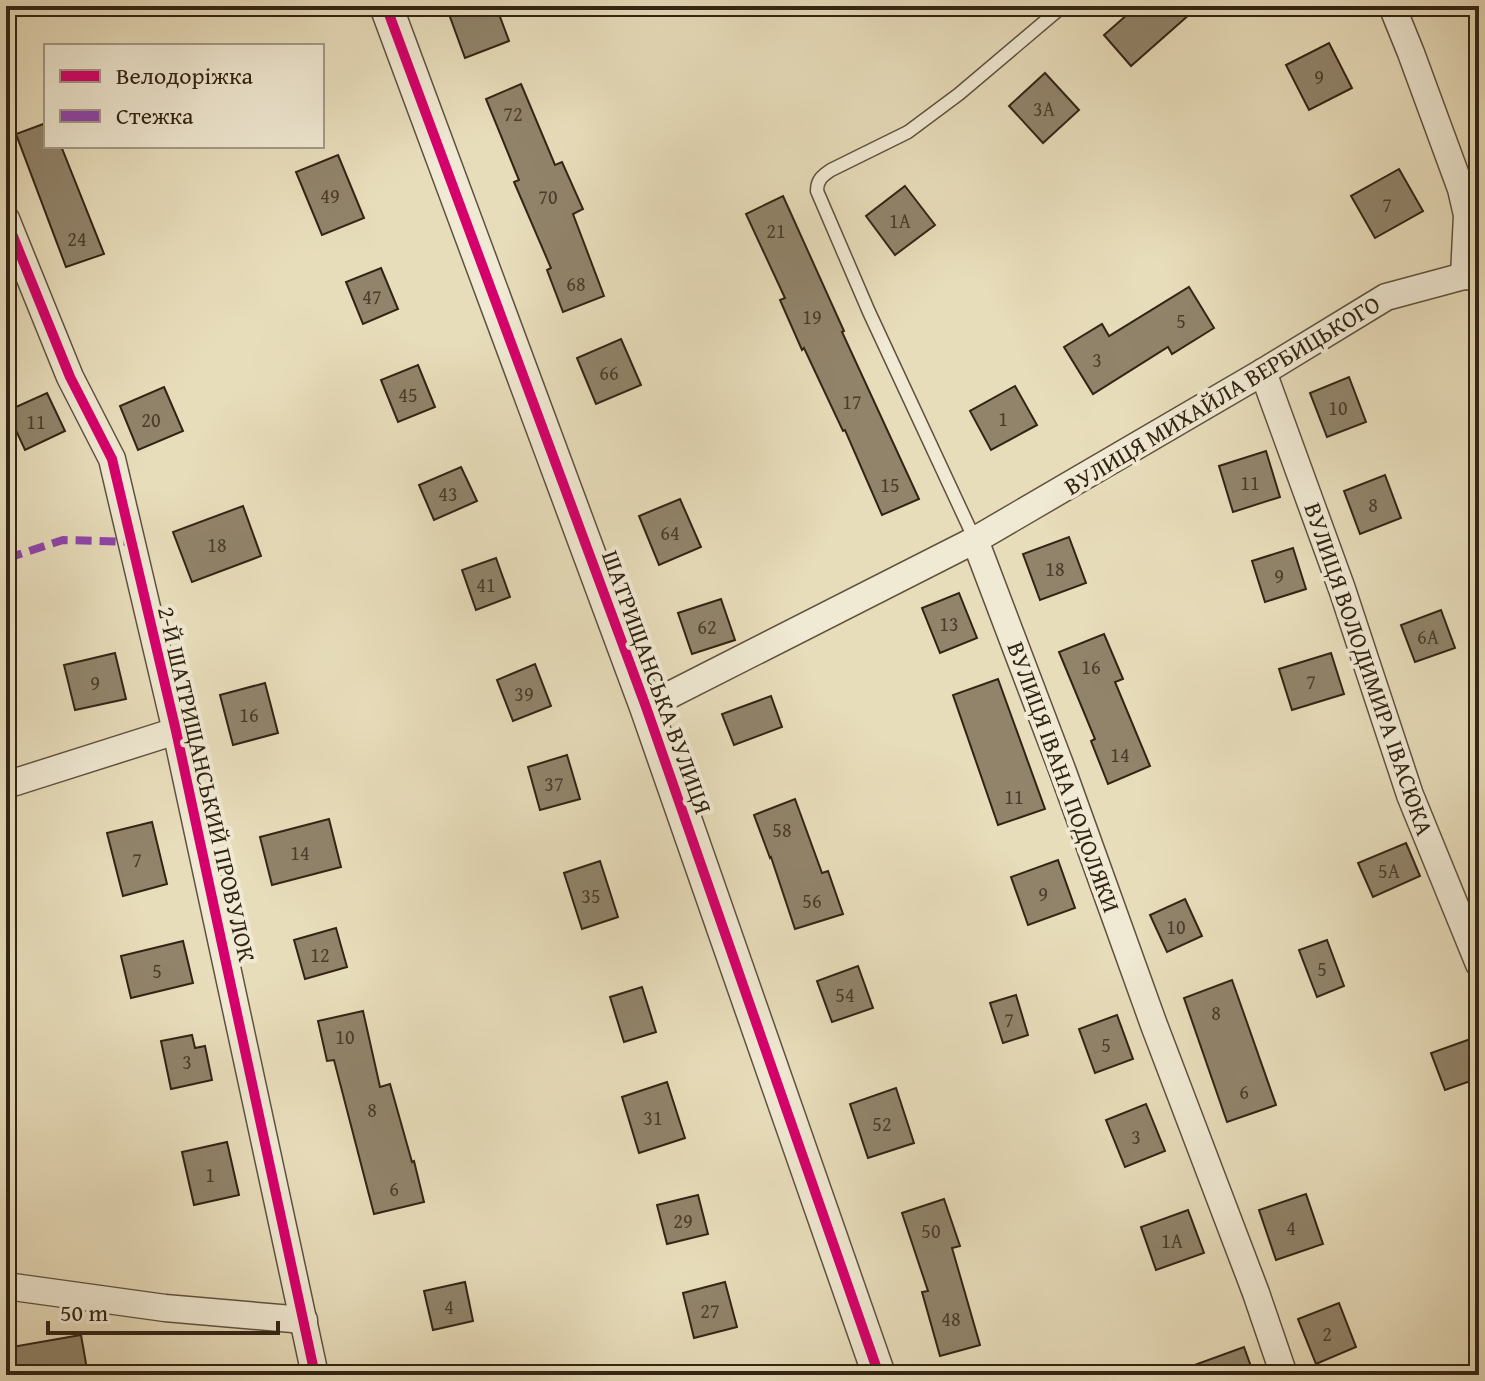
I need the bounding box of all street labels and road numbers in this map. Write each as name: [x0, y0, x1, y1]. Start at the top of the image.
street label: ВУЛИЦЯ МИХАЙЛА ВЕРБИЦЬКОГО: [1057, 287, 1387, 503]
street label: ВУЛИЦЯ ВОЛОДИМИРА ІВАСЮКА: [1295, 498, 1443, 841]
street label: ШАТРИЩАНСЬКА ВУЛИЦЯ: [593, 545, 721, 819]
street label: 2-Й ШАТРИЩАНСЬКИЙ ПРОВУЛОК: [149, 603, 265, 965]
street label: ВУЛИЦЯ ІВАНА ПОДОЛЯКИ: [999, 637, 1129, 917]

